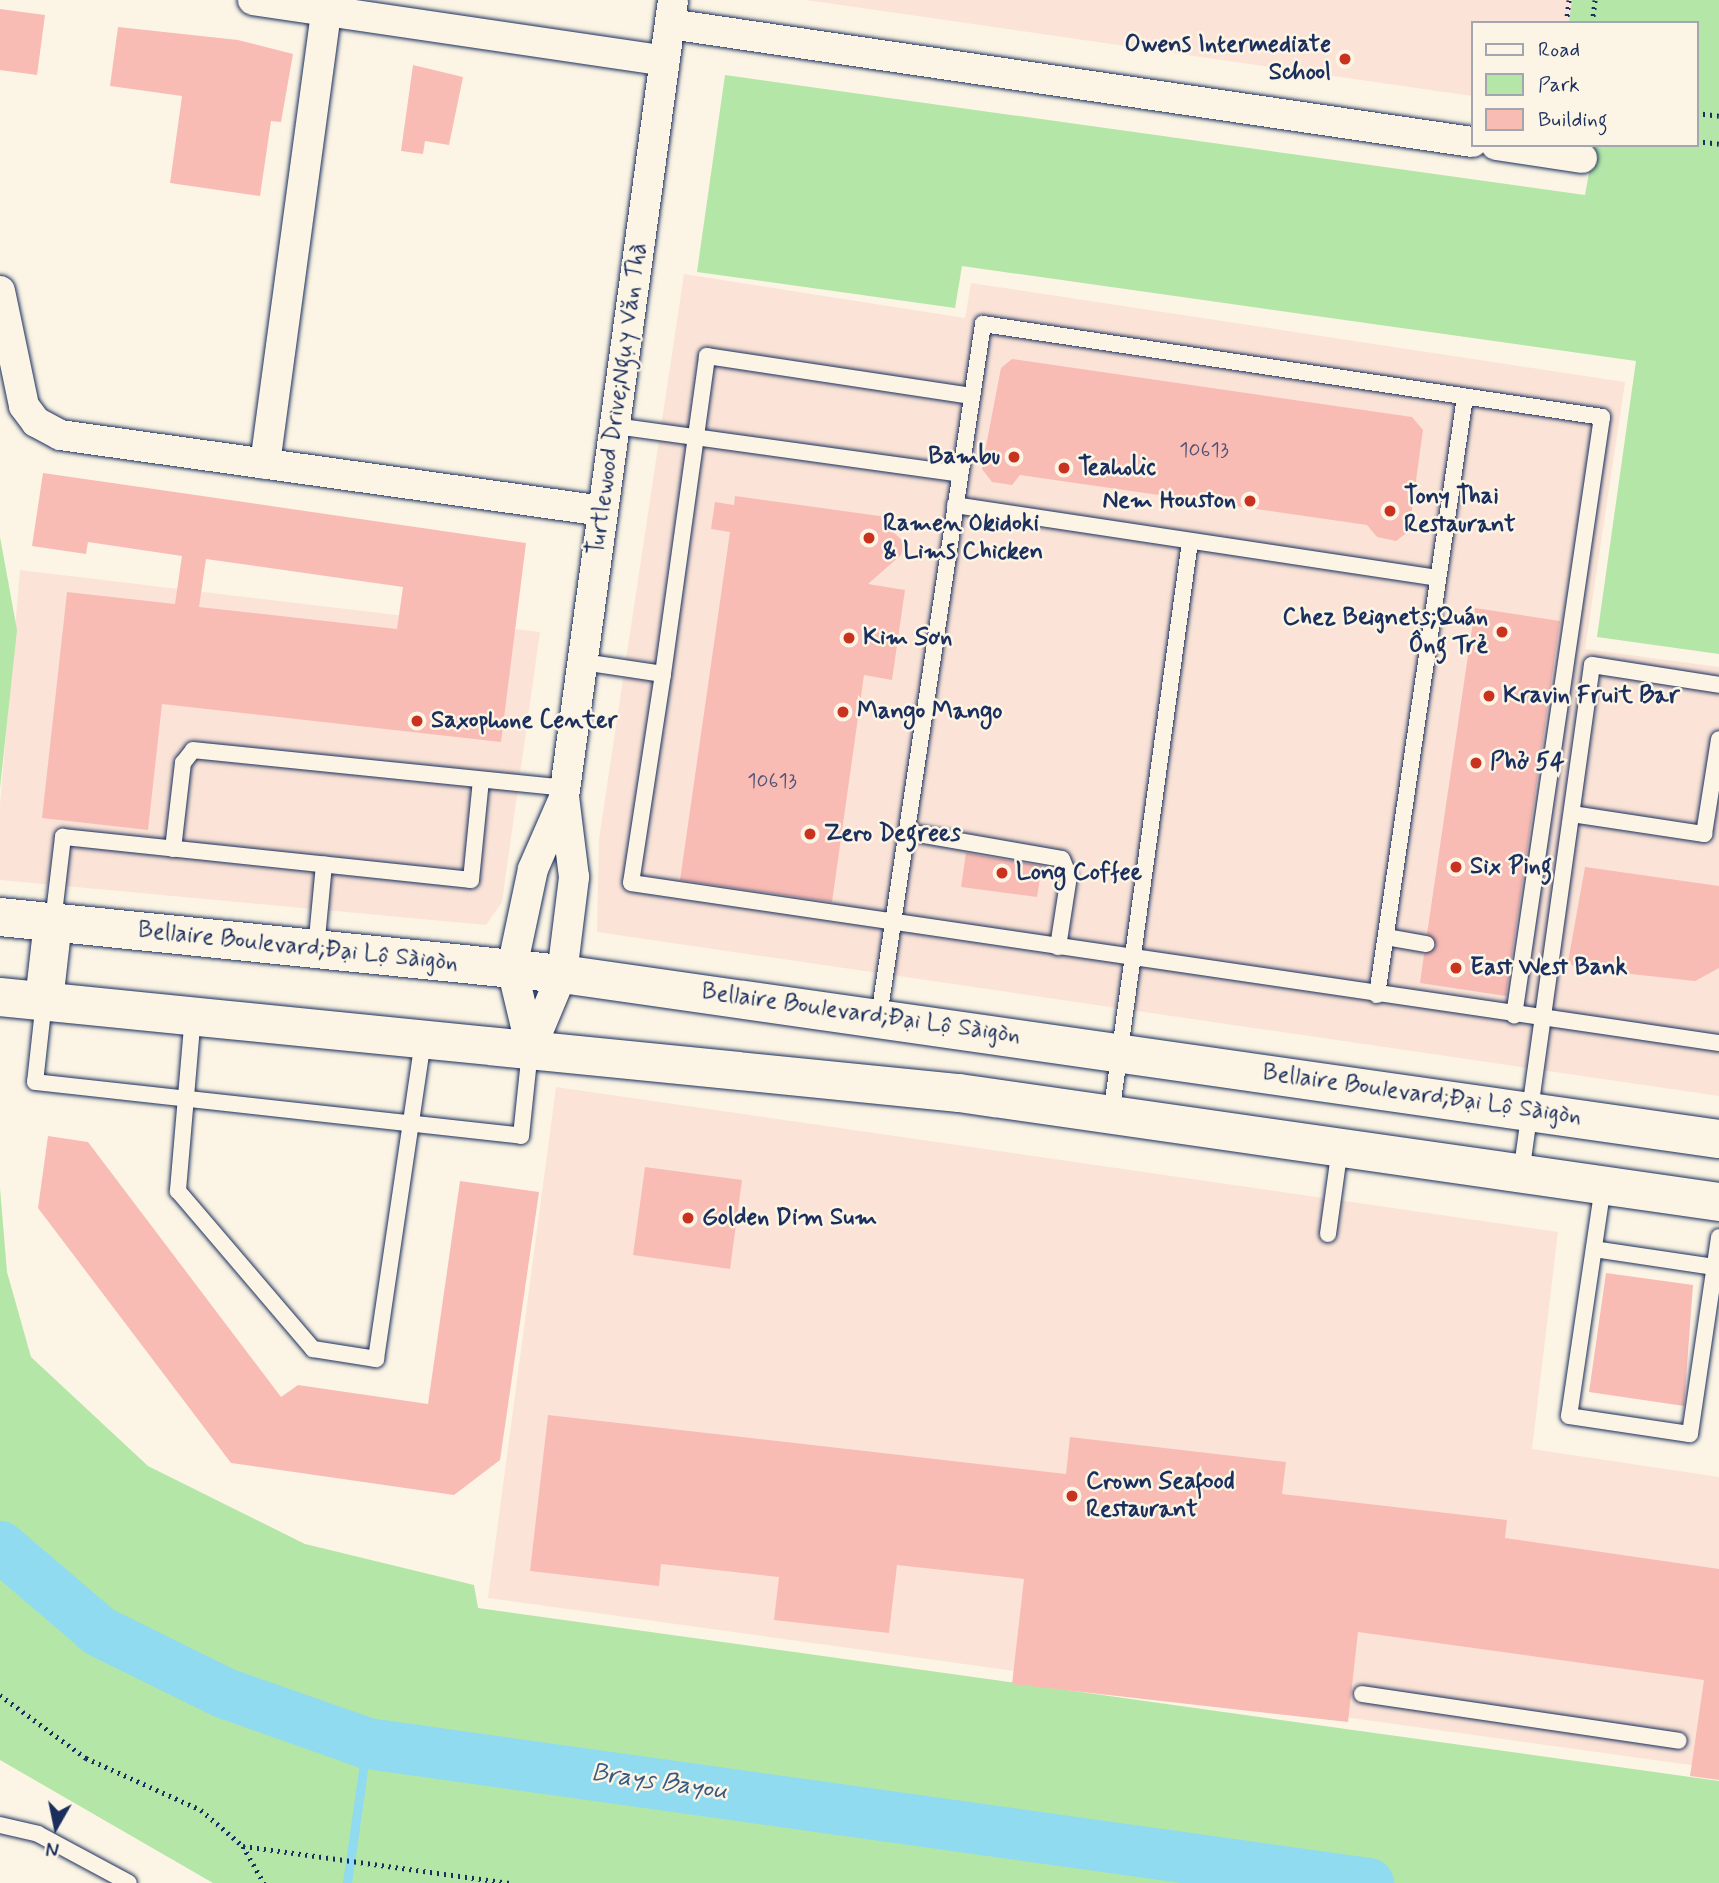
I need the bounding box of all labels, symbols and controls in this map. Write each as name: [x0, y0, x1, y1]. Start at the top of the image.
legend: [1470, 21, 1698, 147]
place label: Owens Intermediate School: [1121, 31, 1331, 87]
text: Road: [1538, 36, 1580, 64]
marker: Owens Intermediate School: [1337, 51, 1353, 67]
text: Park: [1538, 71, 1580, 99]
text: Building: [1538, 106, 1608, 134]
street label: Turtlewood Drive;Ngụy Văn Thà: [582, 241, 654, 557]
house number: 10613: [1179, 437, 1229, 463]
place label: Bambu: [928, 443, 1000, 471]
marker: Bambu: [1006, 449, 1022, 465]
place label: Teaholic: [1078, 454, 1156, 482]
marker: Teaholic: [1056, 460, 1072, 476]
place label: Tony Thai Restaurant: [1404, 483, 1516, 539]
place label: Nem Houston: [1107, 487, 1236, 515]
marker: Nem Houston: [1242, 493, 1258, 509]
marker: Tony Thai Restaurant: [1382, 503, 1398, 519]
place label: Ramen Okidoki & Lims Chicken: [883, 510, 1043, 566]
marker: Ramen Okidoki & Lims Chicken: [861, 530, 877, 546]
place label: Chez Beignets;Quán Ông Trẻ: [1282, 604, 1488, 660]
place label: Kim Sơn: [863, 624, 952, 652]
marker: Chez Beignets;Quán Ông Trẻ: [1494, 624, 1510, 640]
marker: Kim Sơn: [841, 630, 857, 646]
place label: Kravin Fruit Bar: [1503, 682, 1672, 710]
marker: Kravin Fruit Bar: [1481, 688, 1497, 704]
place label: Mango Mango: [857, 698, 1000, 726]
marker: Mango Mango: [835, 704, 851, 720]
place label: Saxophone Center: [431, 707, 614, 735]
marker: Saxophone Center: [409, 713, 425, 729]
place label: Phở 54: [1490, 749, 1564, 777]
marker: Phở 54: [1468, 755, 1484, 771]
house number: 10613: [747, 768, 797, 794]
place label: Zero Degrees: [824, 820, 961, 848]
marker: Zero Degrees: [802, 826, 818, 842]
place label: Six Ping: [1470, 853, 1552, 881]
place label: Long Coffee: [1016, 859, 1142, 887]
marker: Six Ping: [1448, 859, 1464, 875]
marker: Long Coffee: [994, 865, 1010, 881]
street label: Bellaire Boulevard;Đại Lộ Sàigòn: [138, 916, 458, 978]
place label: East West Bank: [1470, 954, 1627, 982]
marker: East West Bank: [1448, 960, 1464, 976]
street label: Bellaire Boulevard;Đại Lộ Sàigòn: [701, 978, 1021, 1050]
street label: Bellaire Boulevard;Đại Lộ Sàigòn: [1262, 1059, 1582, 1131]
place label: Golden Dim Sum: [702, 1204, 874, 1232]
marker: Golden Dim Sum: [680, 1210, 696, 1226]
place label: Crown Seafood Restaurant: [1086, 1468, 1235, 1524]
marker: Crown Seafood Restaurant: [1064, 1488, 1080, 1504]
water label: Brays Bayou: [588, 1758, 730, 1808]
north arrow: [21, 1792, 91, 1862]
text: N: [44, 1835, 61, 1862]

